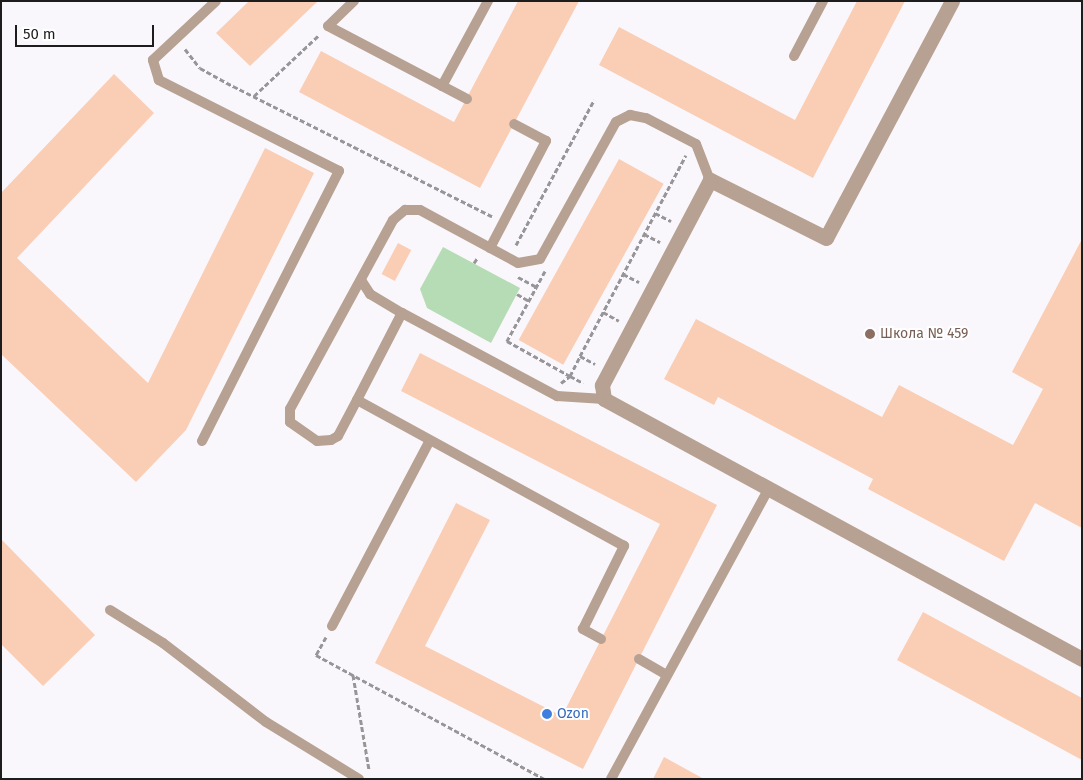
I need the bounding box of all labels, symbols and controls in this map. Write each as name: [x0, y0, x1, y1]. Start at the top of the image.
scale bar: [18, 15, 156, 47]
text: 50 m: [23, 25, 56, 43]
place label: Школа № 459: [880, 326, 968, 342]
marker: Школа № 459: [864, 328, 876, 340]
place label: Ozon: [557, 706, 589, 722]
marker: Ozon: [541, 708, 553, 720]

